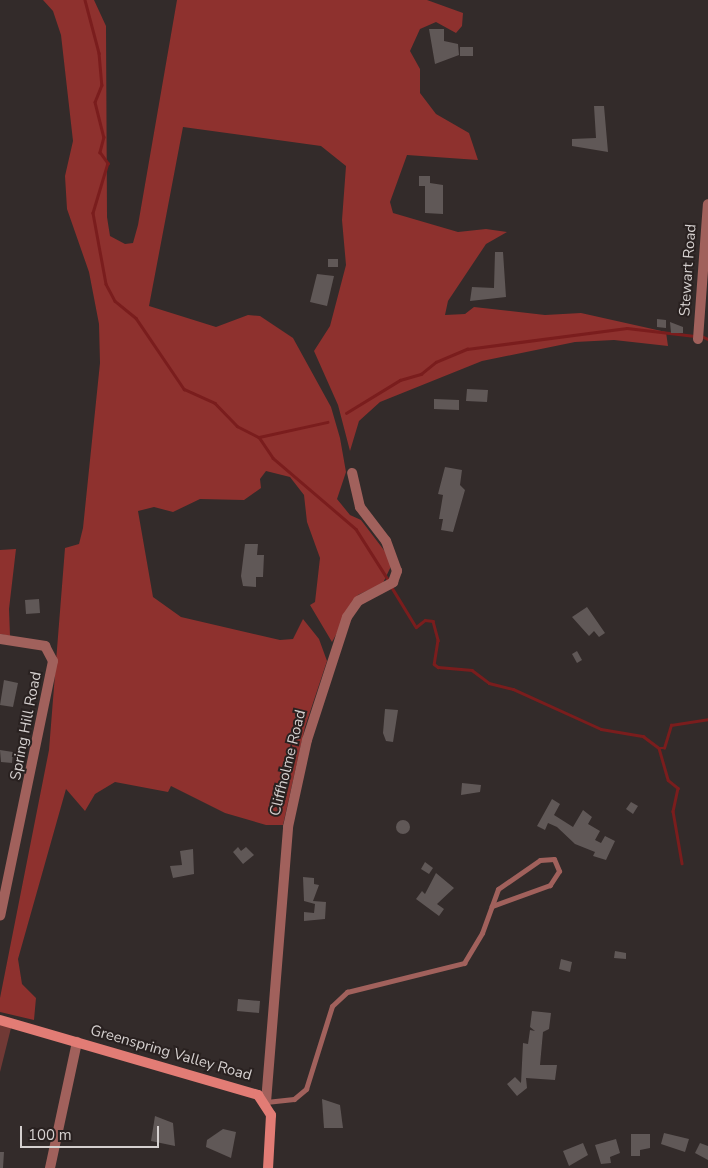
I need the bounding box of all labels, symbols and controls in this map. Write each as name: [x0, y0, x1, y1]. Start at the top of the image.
street label: Stewart Road: [676, 223, 700, 317]
street label: Spring Hill Road: [7, 670, 45, 782]
street label: Cliffholme Road: [266, 708, 310, 818]
street label: Greenspring Valley Road: [88, 1021, 254, 1085]
scale bar: [22, 1116, 161, 1148]
text: 100 m: [28, 1125, 72, 1145]

